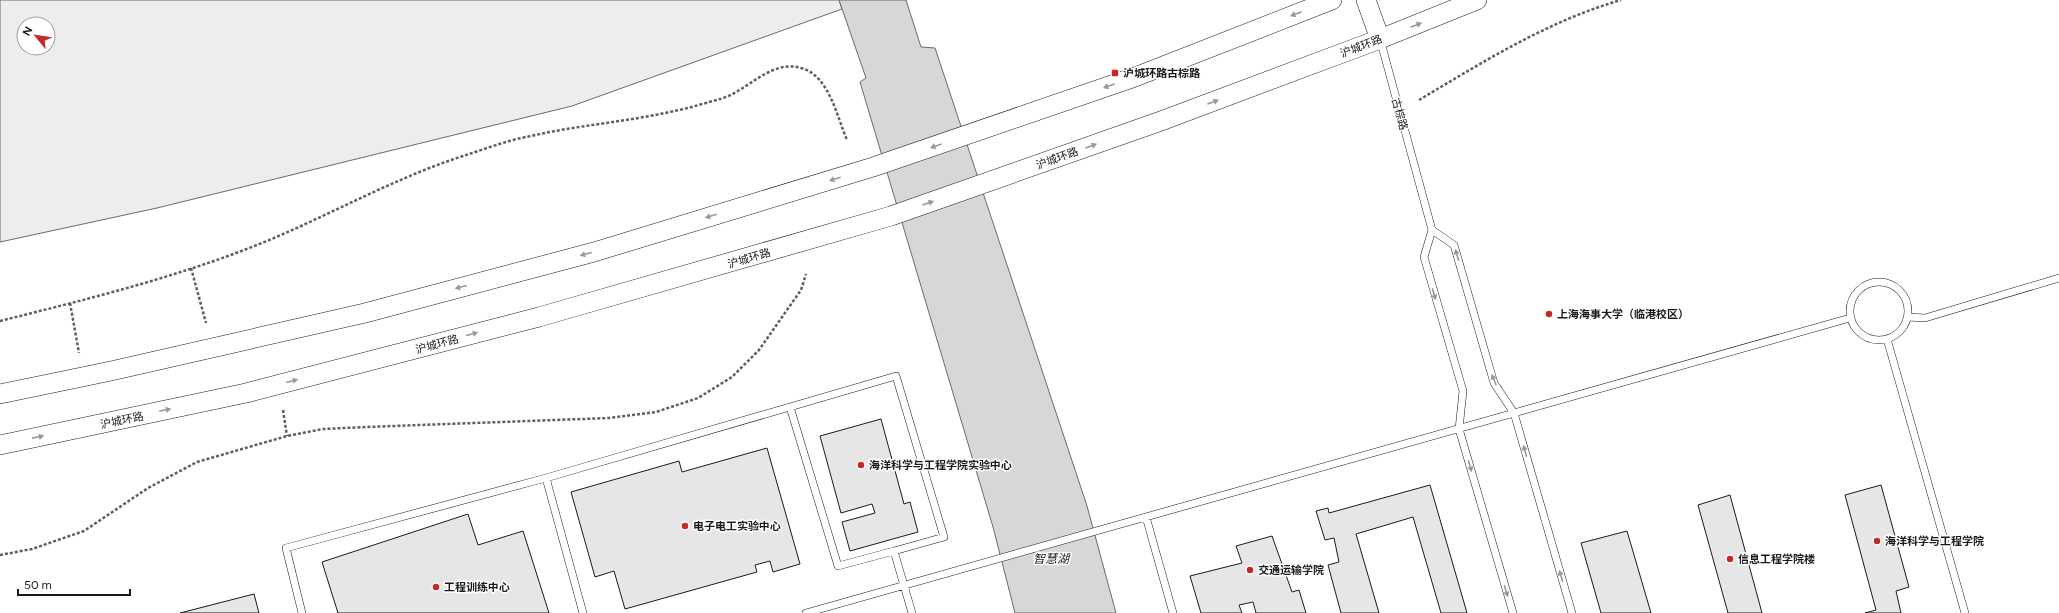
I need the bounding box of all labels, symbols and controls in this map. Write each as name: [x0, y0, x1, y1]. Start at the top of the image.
one-way arrow: [1289, 12, 1301, 18]
north arrow: [16, 16, 56, 56]
one-way arrow: [1410, 21, 1422, 27]
text: N: [20, 25, 35, 38]
street label: 沪城环路: [1338, 33, 1384, 60]
place label: 沪城环路古棕路: [1123, 67, 1201, 80]
marker: 沪城环路古棕路: [1110, 68, 1120, 78]
one-way arrow: [1103, 83, 1115, 89]
street label: 古棕路: [1389, 97, 1410, 132]
one-way arrow: [1207, 98, 1219, 104]
one-way arrow: [930, 143, 942, 149]
one-way arrow: [1085, 143, 1097, 149]
street label: 沪城环路: [1034, 145, 1080, 172]
one-way arrow: [829, 176, 841, 182]
one-way arrow: [922, 200, 934, 206]
one-way arrow: [705, 213, 717, 219]
street label: 沪城环路: [726, 246, 772, 271]
one-way arrow: [1454, 249, 1460, 261]
one-way arrow: [580, 251, 593, 257]
one-way arrow: [454, 284, 466, 290]
one-way arrow: [1431, 288, 1437, 300]
place label: 上海海事大学（临港校区）: [1557, 308, 1689, 321]
marker: 上海海事大学（临港校区）: [1544, 309, 1554, 319]
one-way arrow: [466, 331, 478, 337]
street label: 沪城环路: [414, 333, 460, 356]
one-way arrow: [1490, 373, 1496, 385]
one-way arrow: [286, 378, 298, 384]
one-way arrow: [159, 407, 172, 413]
street label: 沪城环路: [99, 410, 145, 431]
one-way arrow: [32, 434, 44, 440]
one-way arrow: [1522, 444, 1528, 456]
place label: 海洋科学与工程学院实验中心: [869, 459, 1012, 472]
marker: 海洋科学与工程学院实验中心: [856, 460, 866, 470]
one-way arrow: [1467, 460, 1473, 472]
place label: 电子电工实验中心: [693, 520, 781, 533]
marker: 电子电工实验中心: [680, 521, 690, 531]
place label: 海洋科学与工程学院: [1885, 535, 1984, 548]
marker: 海洋科学与工程学院: [1872, 536, 1882, 546]
water label: 智慧湖: [1033, 552, 1071, 566]
place label: 信息工程学院楼: [1738, 553, 1815, 566]
marker: 信息工程学院楼: [1725, 554, 1735, 564]
place label: 交通运输学院: [1258, 564, 1324, 577]
marker: 交通运输学院: [1245, 565, 1255, 575]
one-way arrow: [1558, 569, 1564, 581]
scale bar: [18, 571, 130, 597]
text: 50 m: [24, 578, 52, 592]
place label: 工程训练中心: [444, 581, 510, 594]
marker: 工程训练中心: [431, 582, 441, 592]
one-way arrow: [1503, 585, 1509, 597]

